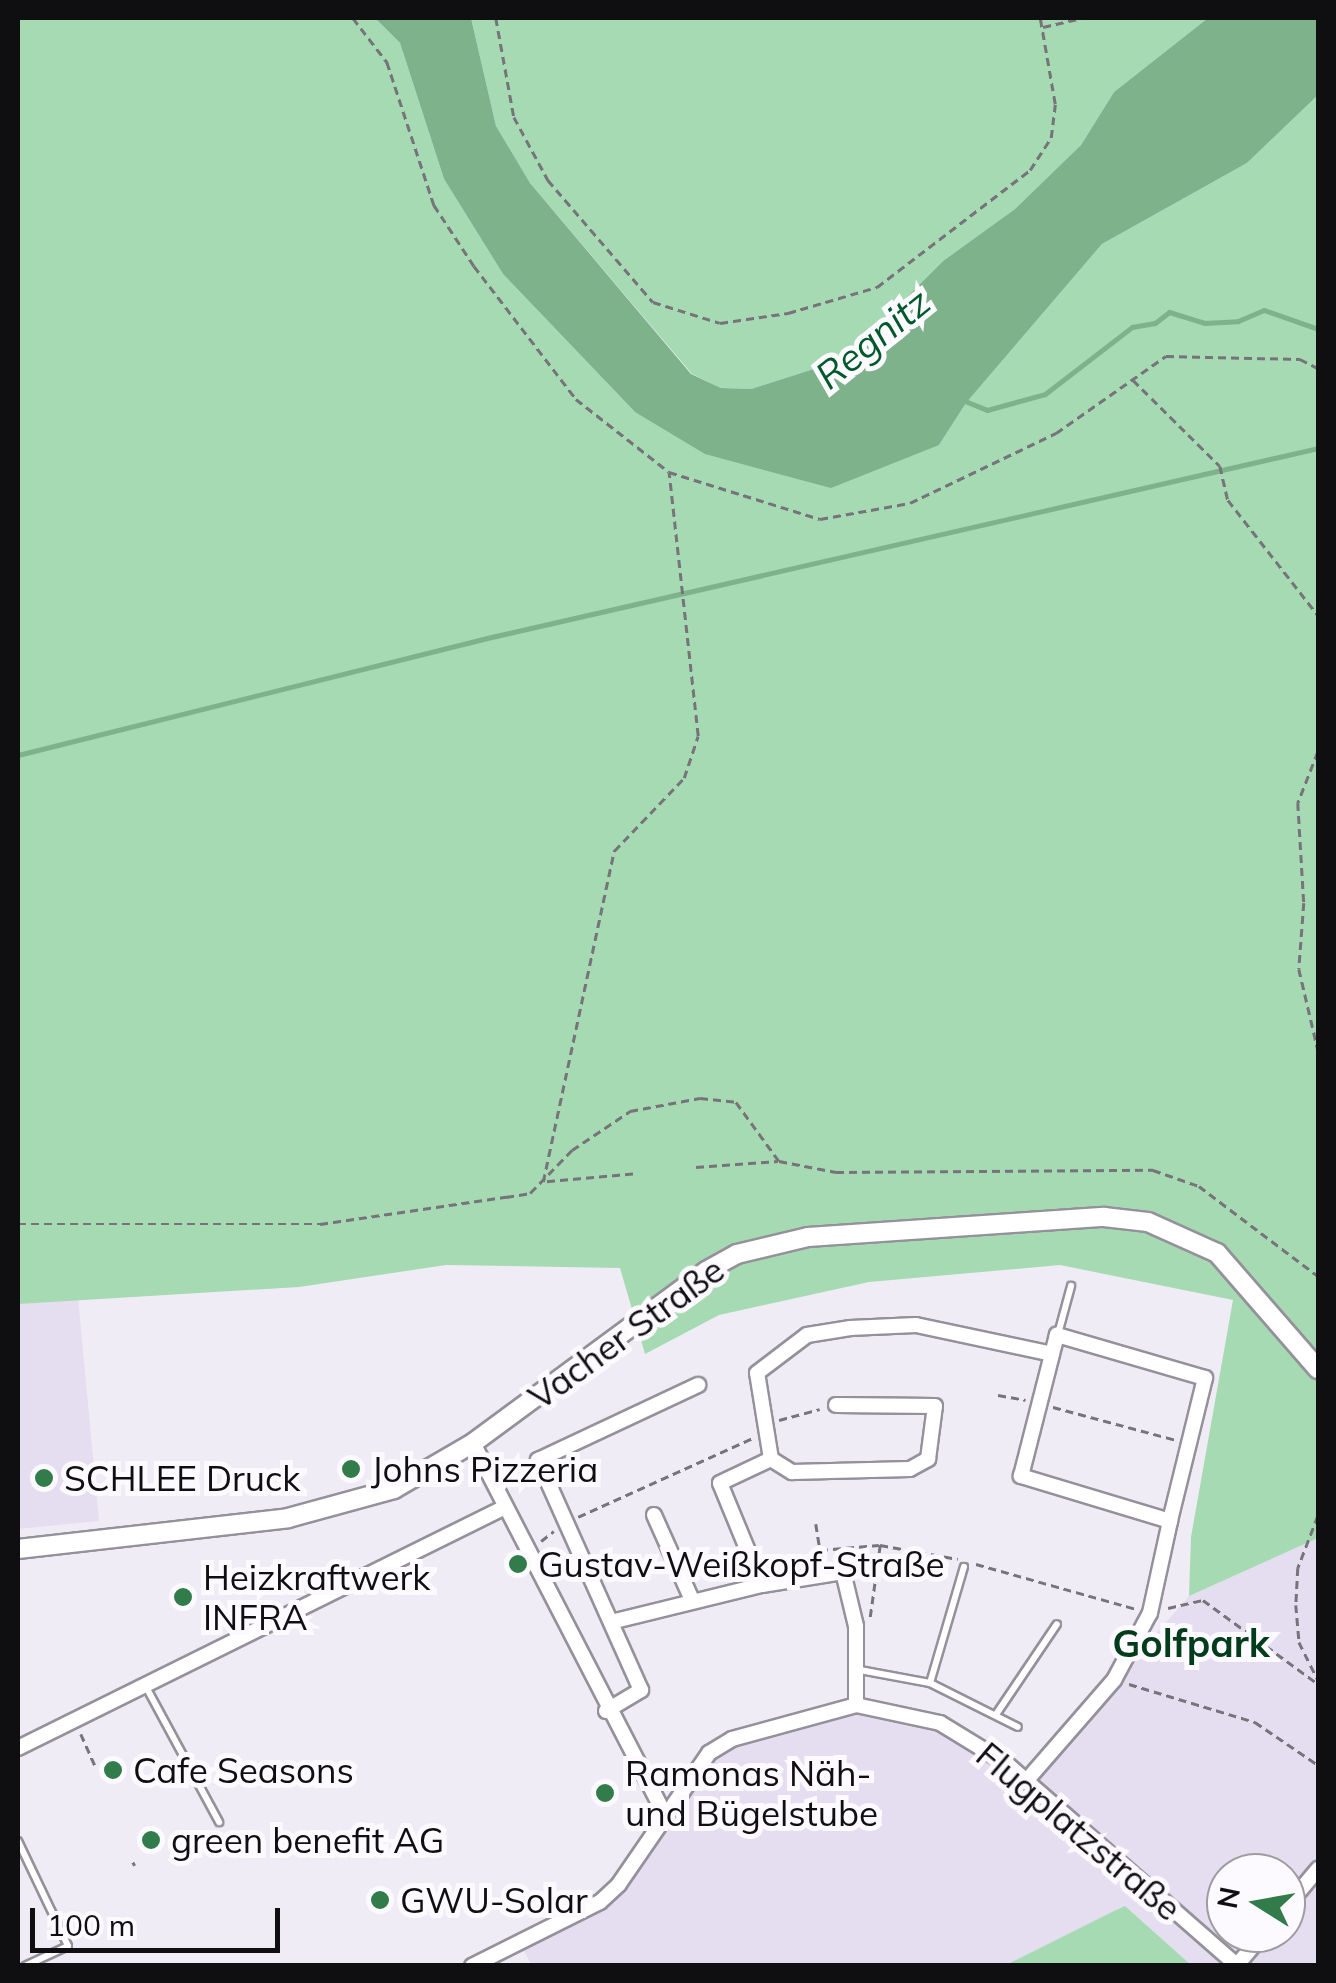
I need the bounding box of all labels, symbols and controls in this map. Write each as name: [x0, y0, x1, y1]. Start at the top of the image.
water label: Regnitz: [807, 279, 939, 399]
street label: Vacher Straße: [520, 1248, 732, 1418]
place label: Johns Pizzeria: [371, 1448, 598, 1490]
place label: SCHLEE Druck: [64, 1457, 300, 1499]
marker: Johns Pizzeria: [340, 1458, 362, 1480]
marker: SCHLEE Druck: [33, 1467, 55, 1489]
place label: Gustav-Weißkopf-Straße: [538, 1543, 945, 1585]
marker: Gustav-Weißkopf-Straße: [507, 1553, 529, 1575]
place label: Heizkraftwerk INFRA: [203, 1556, 430, 1638]
marker: Heizkraftwerk INFRA: [172, 1586, 194, 1608]
district label: Golfpark: [1112, 1621, 1270, 1667]
street label: Flugplatzstraße: [968, 1733, 1190, 1929]
place label: Cafe Seasons: [133, 1749, 354, 1791]
place label: Ramonas Näh- und Bügelstube: [625, 1752, 878, 1834]
marker: Cafe Seasons: [102, 1759, 124, 1781]
marker: Ramonas Näh- und Bügelstube: [594, 1782, 616, 1804]
place label: green benefit AG: [171, 1819, 444, 1861]
marker: green benefit AG: [140, 1829, 162, 1851]
north arrow: [1206, 1853, 1306, 1953]
place label: GWU-Solar: [400, 1879, 588, 1921]
text: N: [1209, 1884, 1247, 1911]
scale bar: [35, 1888, 285, 1950]
marker: GWU-Solar: [369, 1889, 391, 1911]
text: 100 m: [47, 1906, 135, 1944]

